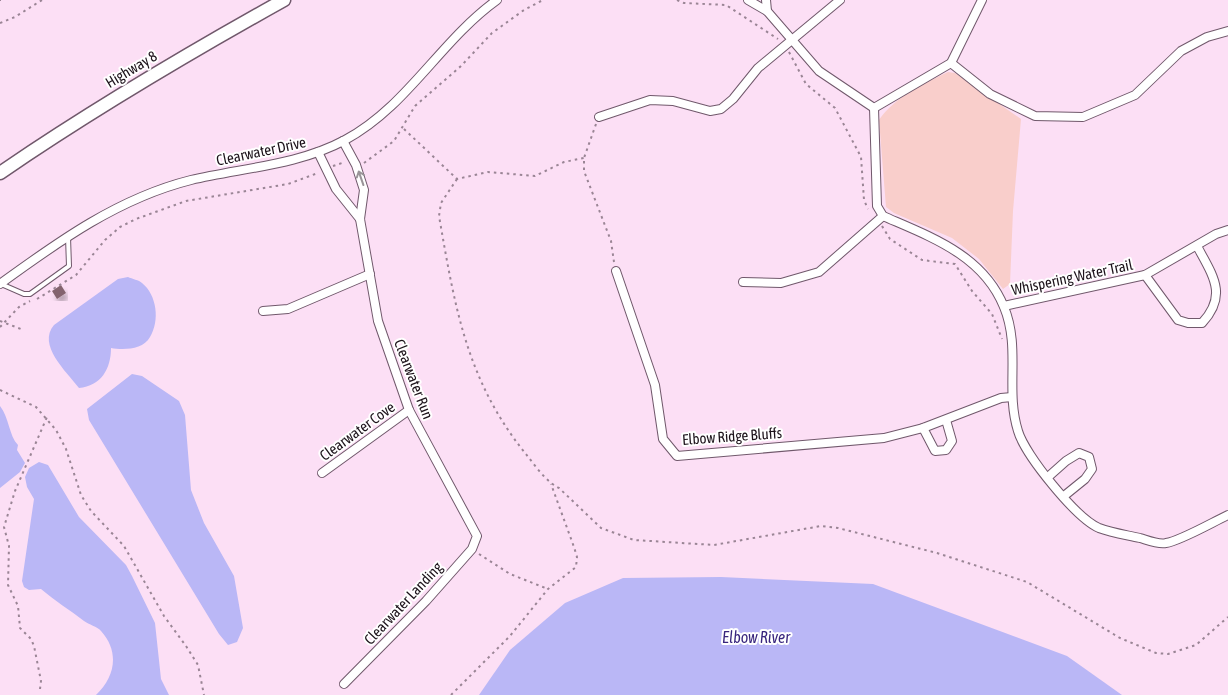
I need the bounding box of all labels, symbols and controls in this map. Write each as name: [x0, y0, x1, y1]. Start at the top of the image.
street label: Highway 8: [102, 47, 160, 91]
street label: Clearwater Drive: [215, 133, 308, 169]
one-way arrow: [356, 171, 365, 187]
street label: Whispering Water Trail: [1010, 256, 1134, 298]
street label: Clearwater Run: [391, 337, 437, 421]
street label: Clearwater Cove: [316, 398, 398, 464]
street label: Elbow Ridge Bluffs: [681, 424, 783, 448]
street label: Clearwater Landing: [361, 558, 446, 648]
water label: Elbow River: [722, 628, 791, 646]

